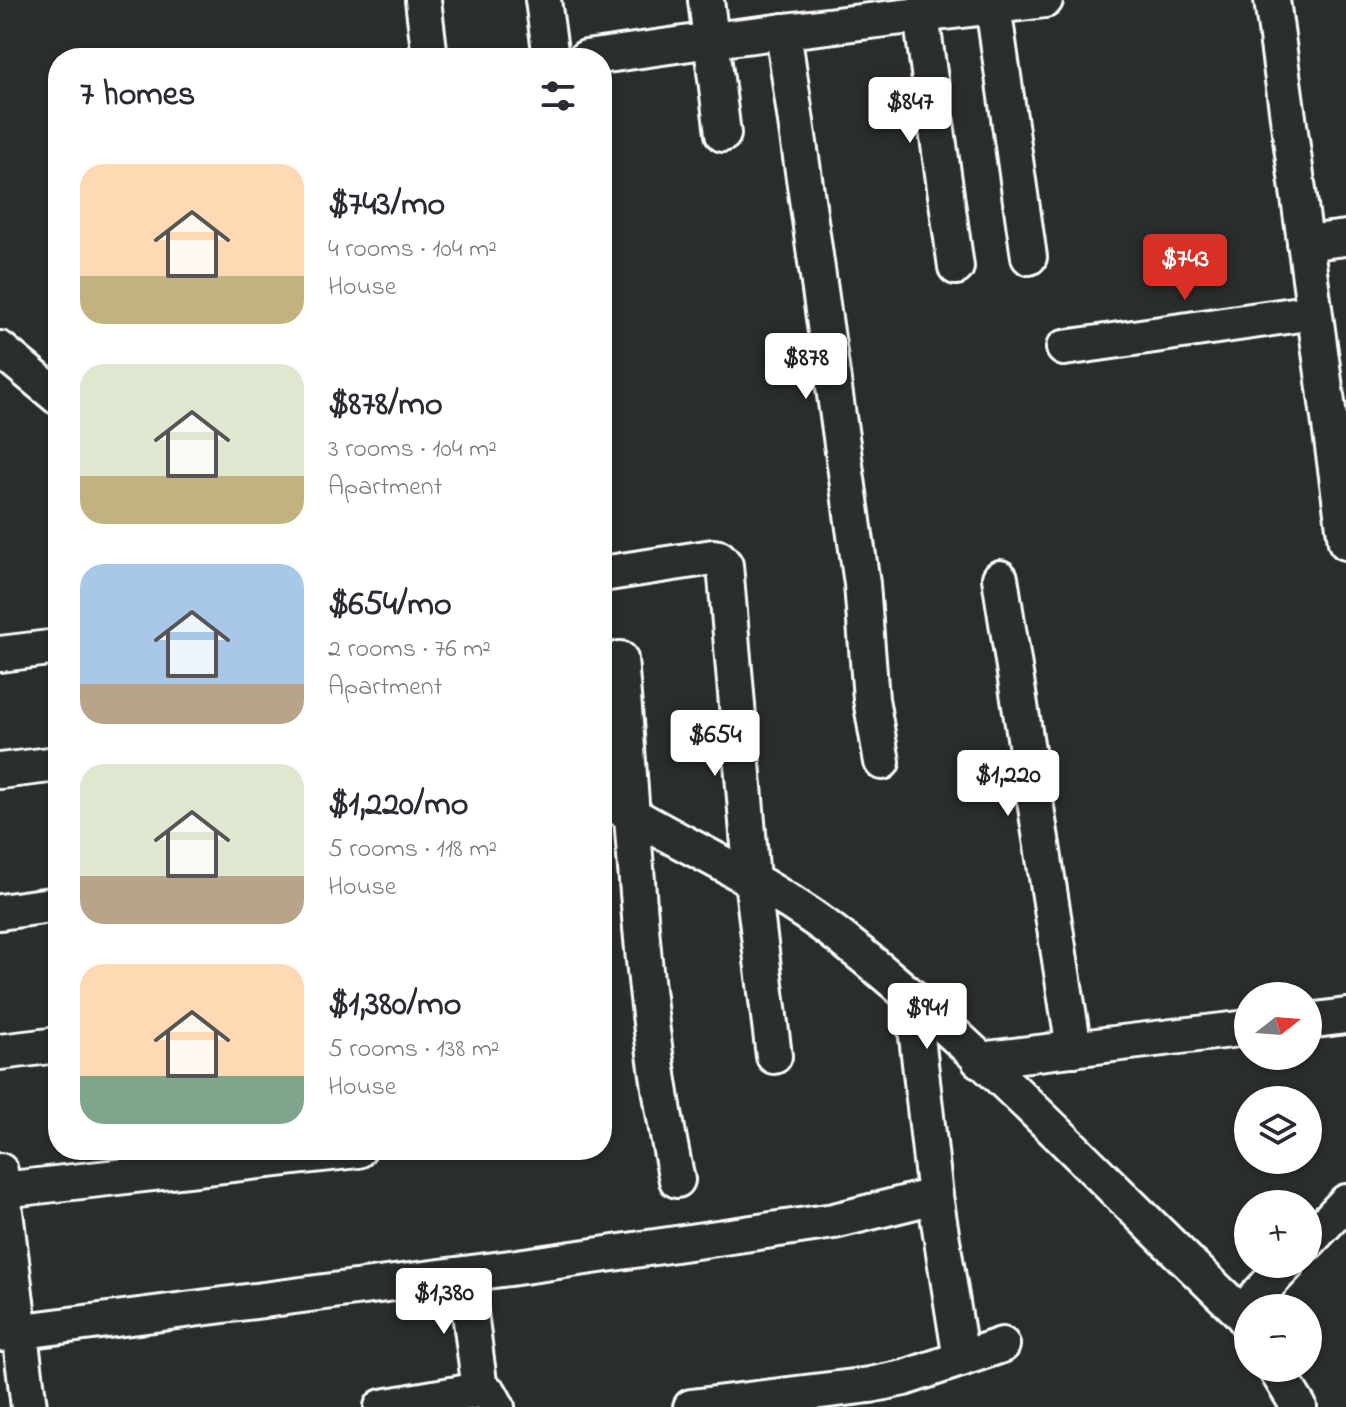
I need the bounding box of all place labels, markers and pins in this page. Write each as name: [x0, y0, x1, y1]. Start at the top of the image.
pin: $847: [863, 77, 957, 145]
pin: $743: [1138, 234, 1232, 302]
pin: $878: [759, 333, 853, 401]
pin: $654: [668, 710, 762, 778]
pin: $1,220: [943, 750, 1073, 818]
pin: $941: [880, 983, 974, 1051]
pin: $1,380: [379, 1268, 509, 1336]

